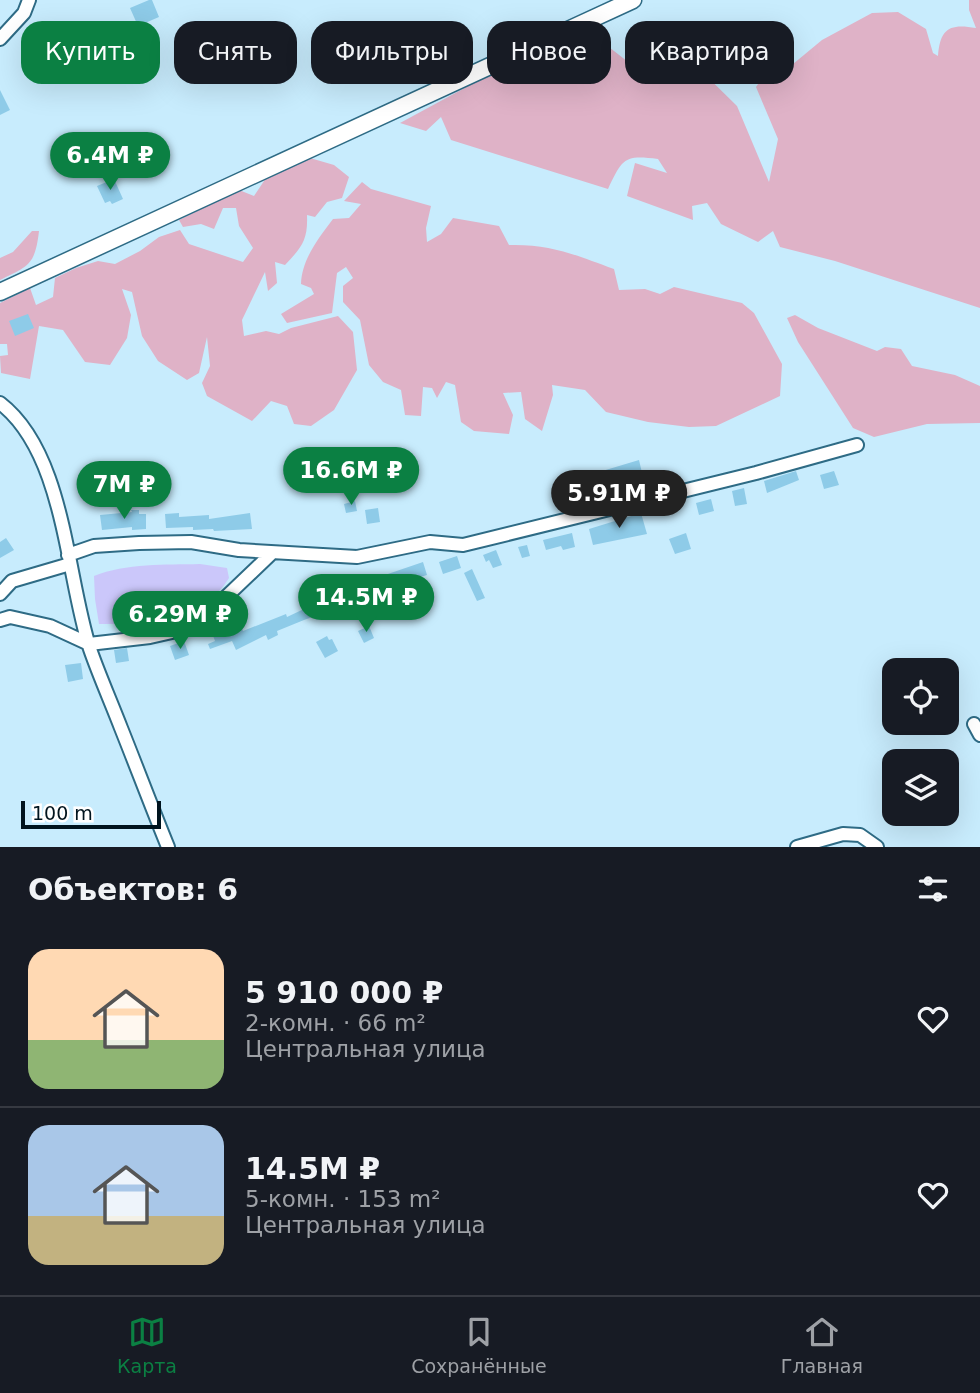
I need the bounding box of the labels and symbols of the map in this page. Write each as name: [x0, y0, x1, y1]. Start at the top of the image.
pin: 6.4M ₽: [53, 132, 167, 192]
pin: 16.6M ₽: [286, 448, 416, 507]
pin: 7M ₽: [83, 462, 165, 521]
pin: 5.91M ₽: [554, 470, 684, 530]
pin: 14.5M ₽: [301, 574, 431, 634]
pin: 6.29M ₽: [115, 592, 245, 651]
scale bar: [21, 798, 161, 830]

